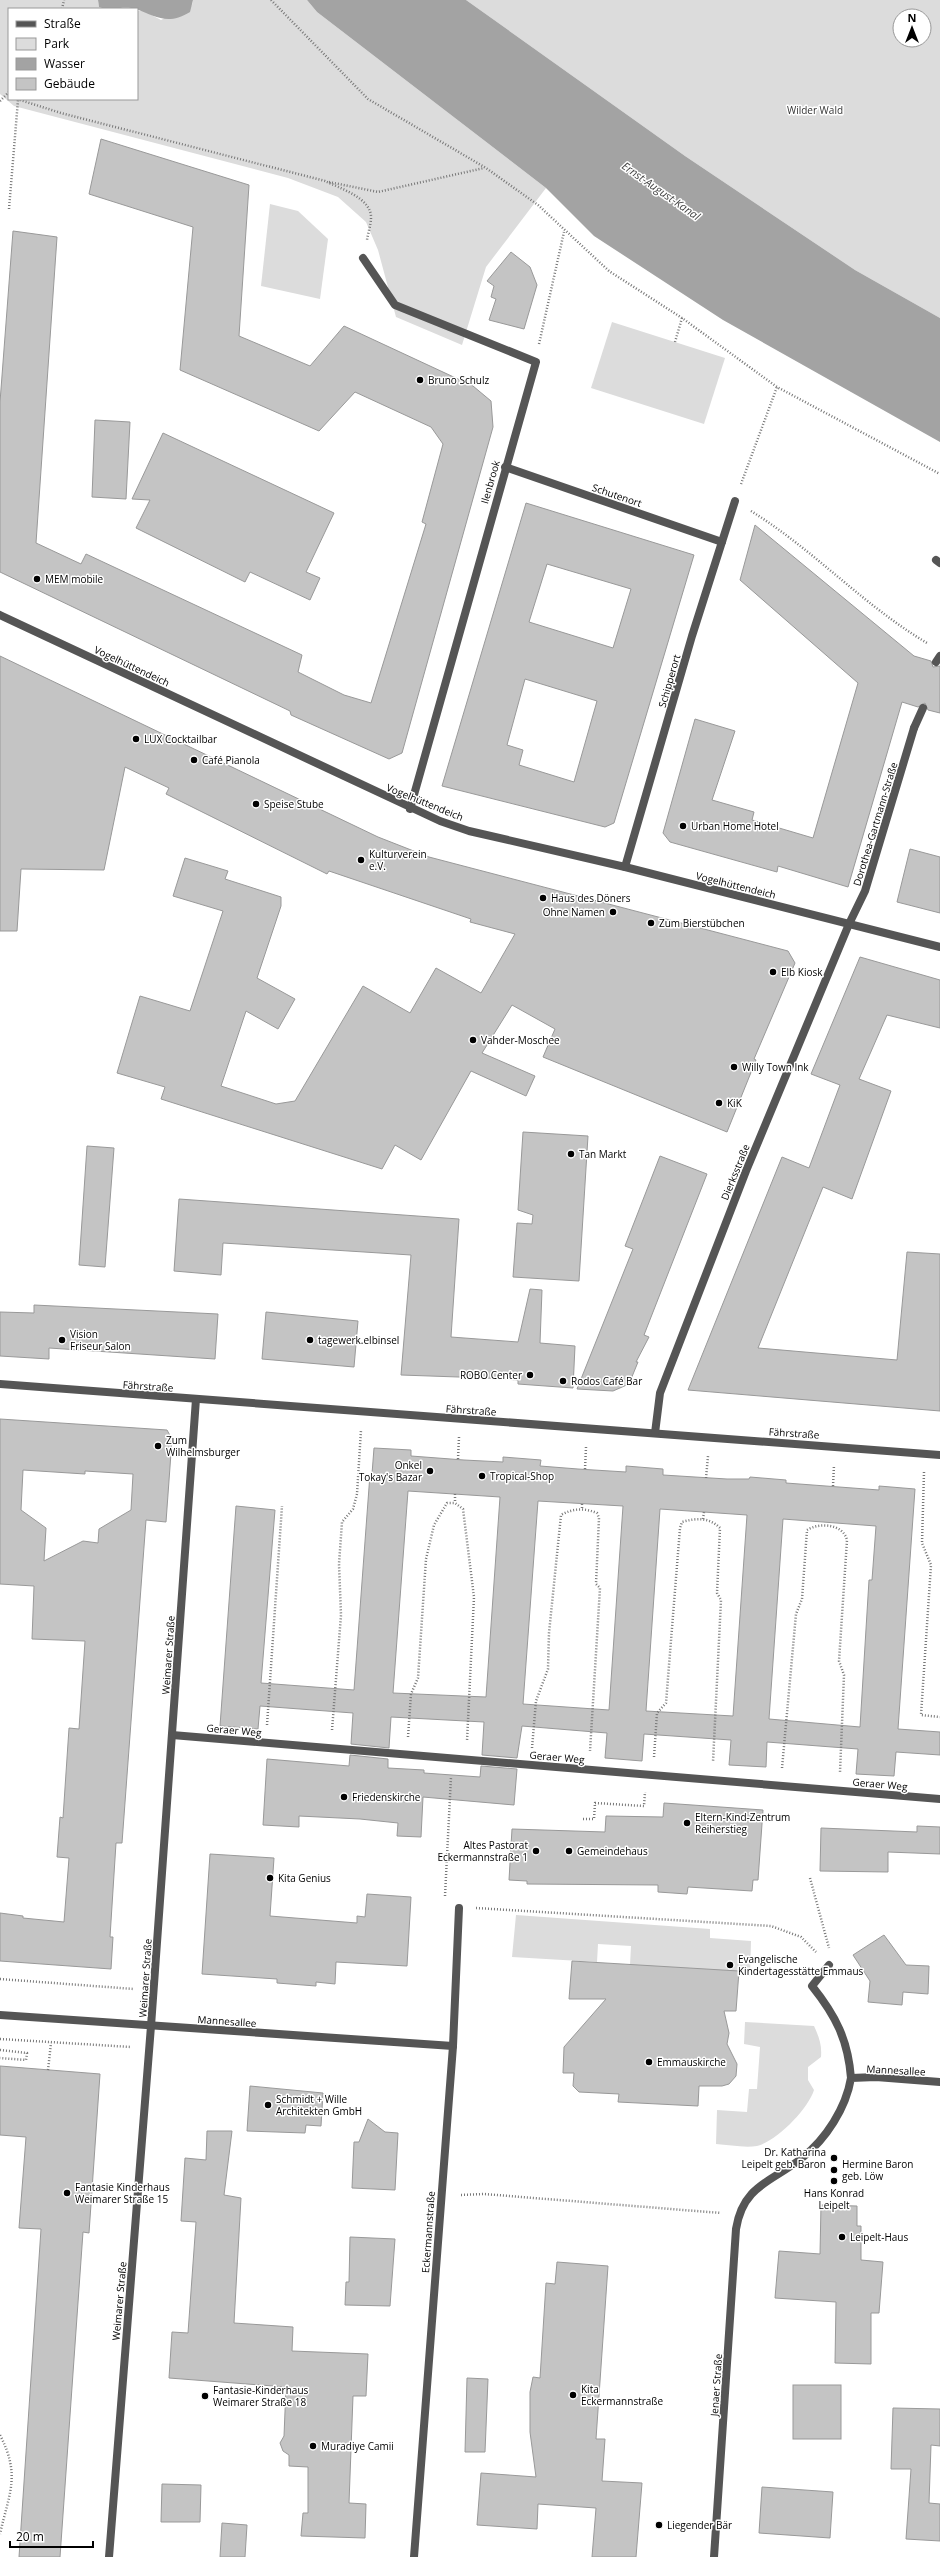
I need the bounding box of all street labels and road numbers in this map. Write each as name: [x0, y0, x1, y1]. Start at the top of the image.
street label: Ilenbrook: [477, 458, 503, 505]
street label: Schutenort: [590, 480, 644, 510]
street label: Vogelhüttendeich: [92, 642, 172, 690]
street label: Schipperort: [655, 652, 683, 709]
street label: Dorothea-Gartmann-Straße: [849, 760, 901, 888]
street label: Vogelhüttendeich: [384, 780, 466, 824]
street label: Vogelhüttendeich: [695, 868, 777, 902]
street label: Dierksstraße: [717, 1142, 753, 1202]
street label: Fährstraße: [122, 1377, 174, 1395]
street label: Fährstraße: [445, 1401, 497, 1419]
street label: Fährstraße: [768, 1424, 820, 1442]
street label: Weimarer Straße: [158, 1615, 178, 1695]
street label: Geraer Weg: [206, 1721, 263, 1739]
street label: Geraer Weg: [529, 1748, 586, 1766]
street label: Geraer Weg: [852, 1775, 909, 1793]
street label: Weimarer Straße: [135, 1938, 155, 2018]
street label: Mannesallee: [197, 2012, 257, 2030]
street label: Mannesallee: [866, 2061, 926, 2079]
street label: Eckermannstraße: [418, 2190, 438, 2273]
street label: Weimarer Straße: [109, 2261, 129, 2341]
street label: Jenaer Straße: [707, 2353, 725, 2418]

